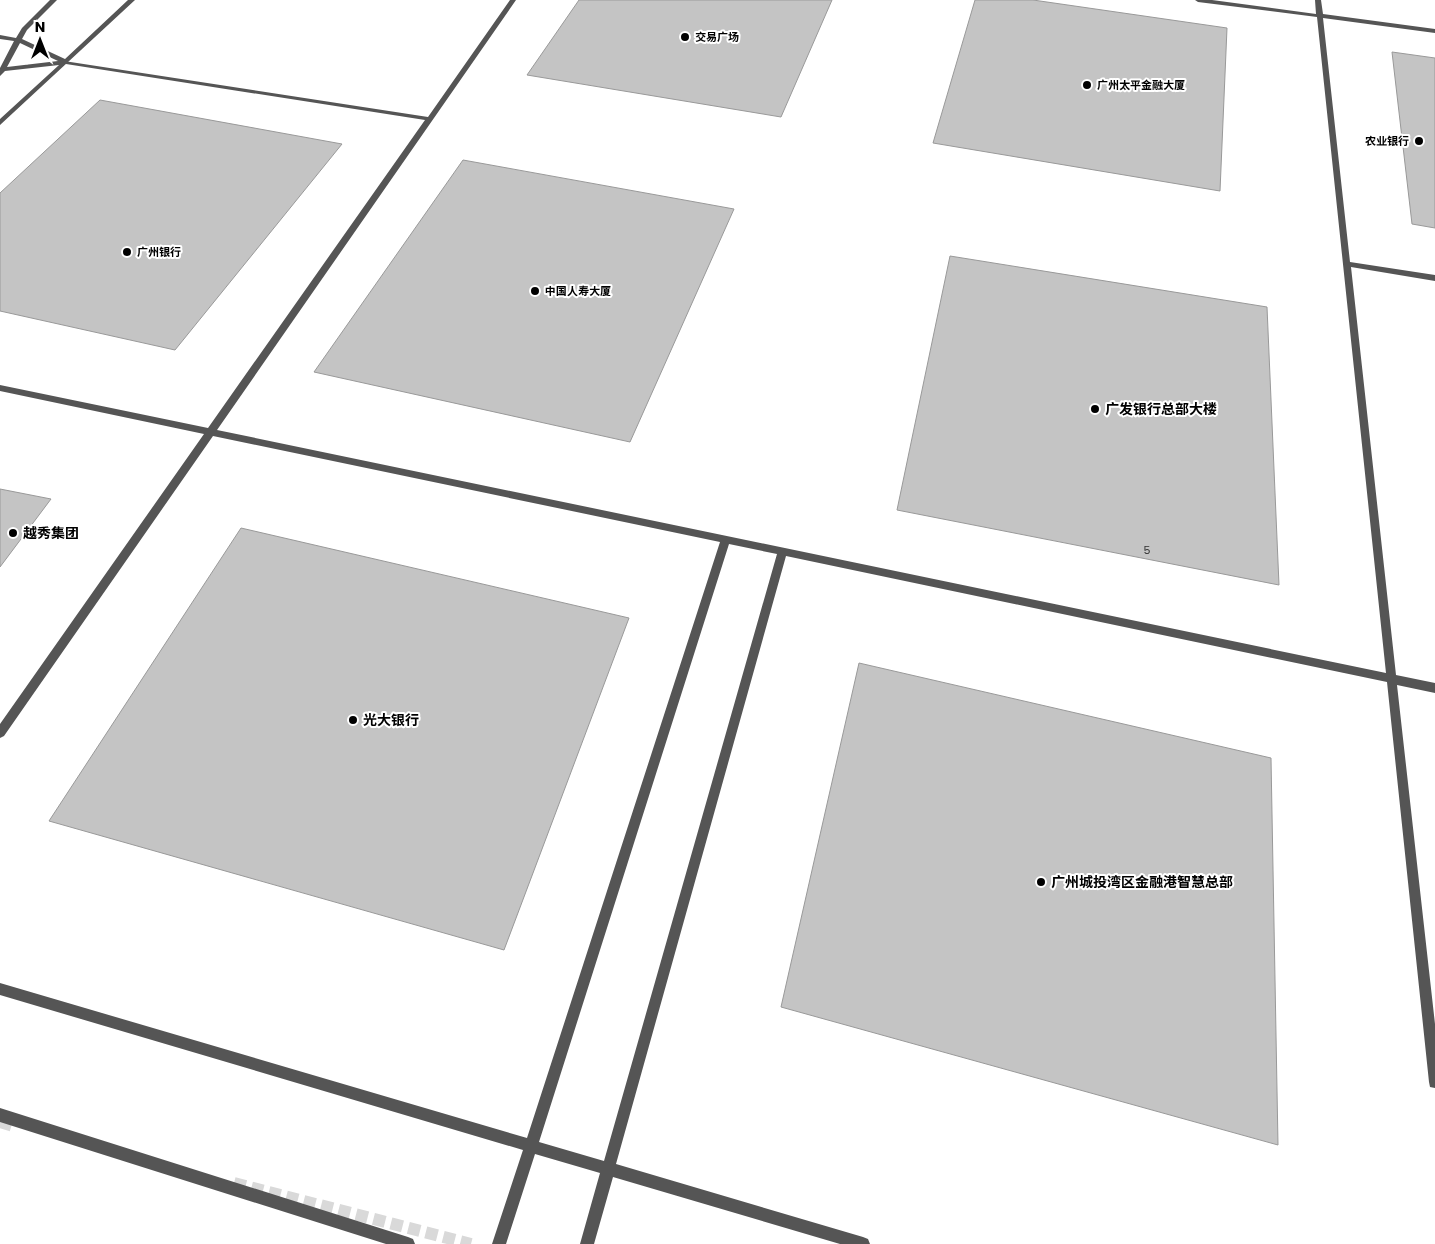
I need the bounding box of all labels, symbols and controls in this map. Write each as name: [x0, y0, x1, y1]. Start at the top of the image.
north arrow: [15, 15, 65, 65]
text: N: [35, 17, 45, 37]
place label: 交易广场: [695, 29, 739, 45]
marker: 交易广场: [679, 31, 691, 43]
place label: 广州太平金融大厦: [1097, 77, 1185, 93]
marker: 广州太平金融大厦: [1081, 79, 1093, 91]
place label: 农业银行: [1365, 133, 1409, 149]
marker: 农业银行: [1413, 135, 1425, 147]
place label: 广州银行: [137, 244, 181, 260]
marker: 广州银行: [121, 246, 133, 258]
place label: 中国人寿大厦: [545, 283, 611, 299]
marker: 中国人寿大厦: [529, 285, 541, 297]
place label: 广发银行总部大楼: [1105, 399, 1217, 419]
marker: 广发银行总部大楼: [1089, 403, 1101, 415]
place label: 越秀集团: [23, 523, 79, 543]
marker: 越秀集团: [7, 527, 19, 539]
house number: 5: [1144, 542, 1151, 558]
place label: 光大银行: [363, 710, 419, 730]
marker: 光大银行: [347, 714, 359, 726]
place label: 广州城投湾区金融港智慧总部: [1051, 872, 1233, 892]
marker: 广州城投湾区金融港智慧总部: [1035, 876, 1047, 888]

